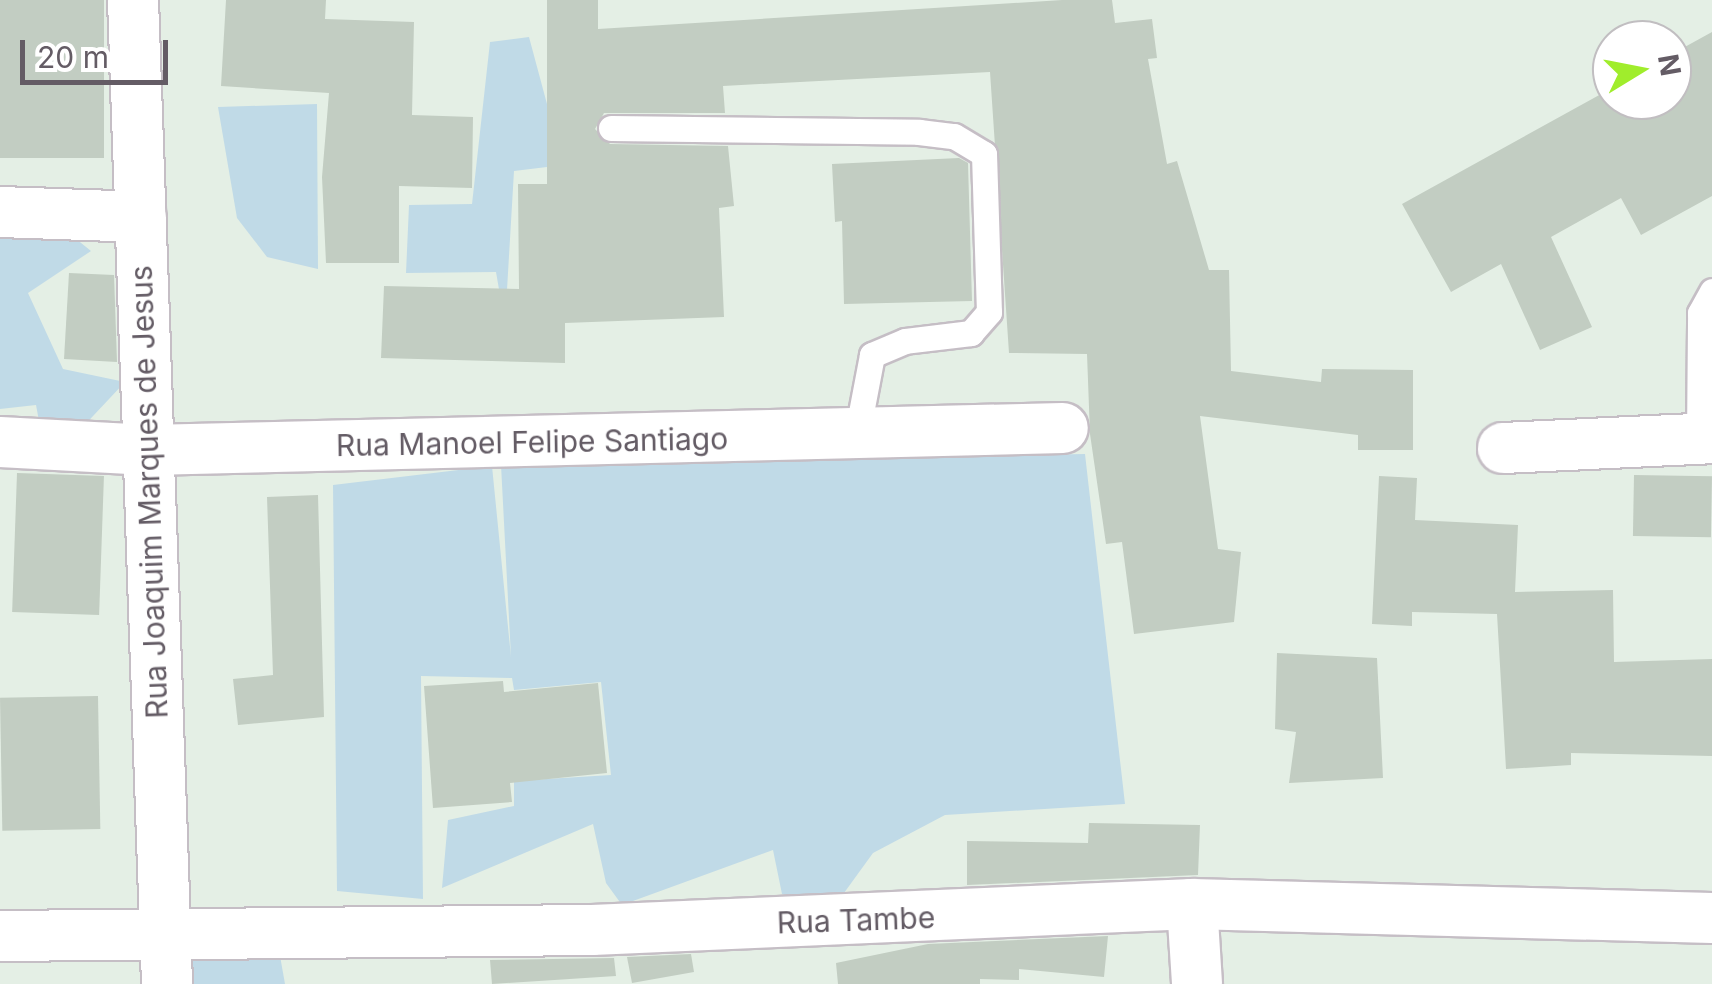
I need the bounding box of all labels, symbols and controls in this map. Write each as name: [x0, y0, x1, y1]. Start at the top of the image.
scale bar: [25, 20, 172, 82]
north arrow: [1592, 20, 1692, 120]
text: 20 m: [37, 39, 109, 75]
text: N: [1651, 52, 1688, 79]
street label: Rua Joaquim Marques de Jesus: [123, 265, 175, 719]
street label: Rua Manoel Felipe Santiago: [336, 421, 728, 463]
street label: Rua Tambe: [776, 899, 936, 941]

